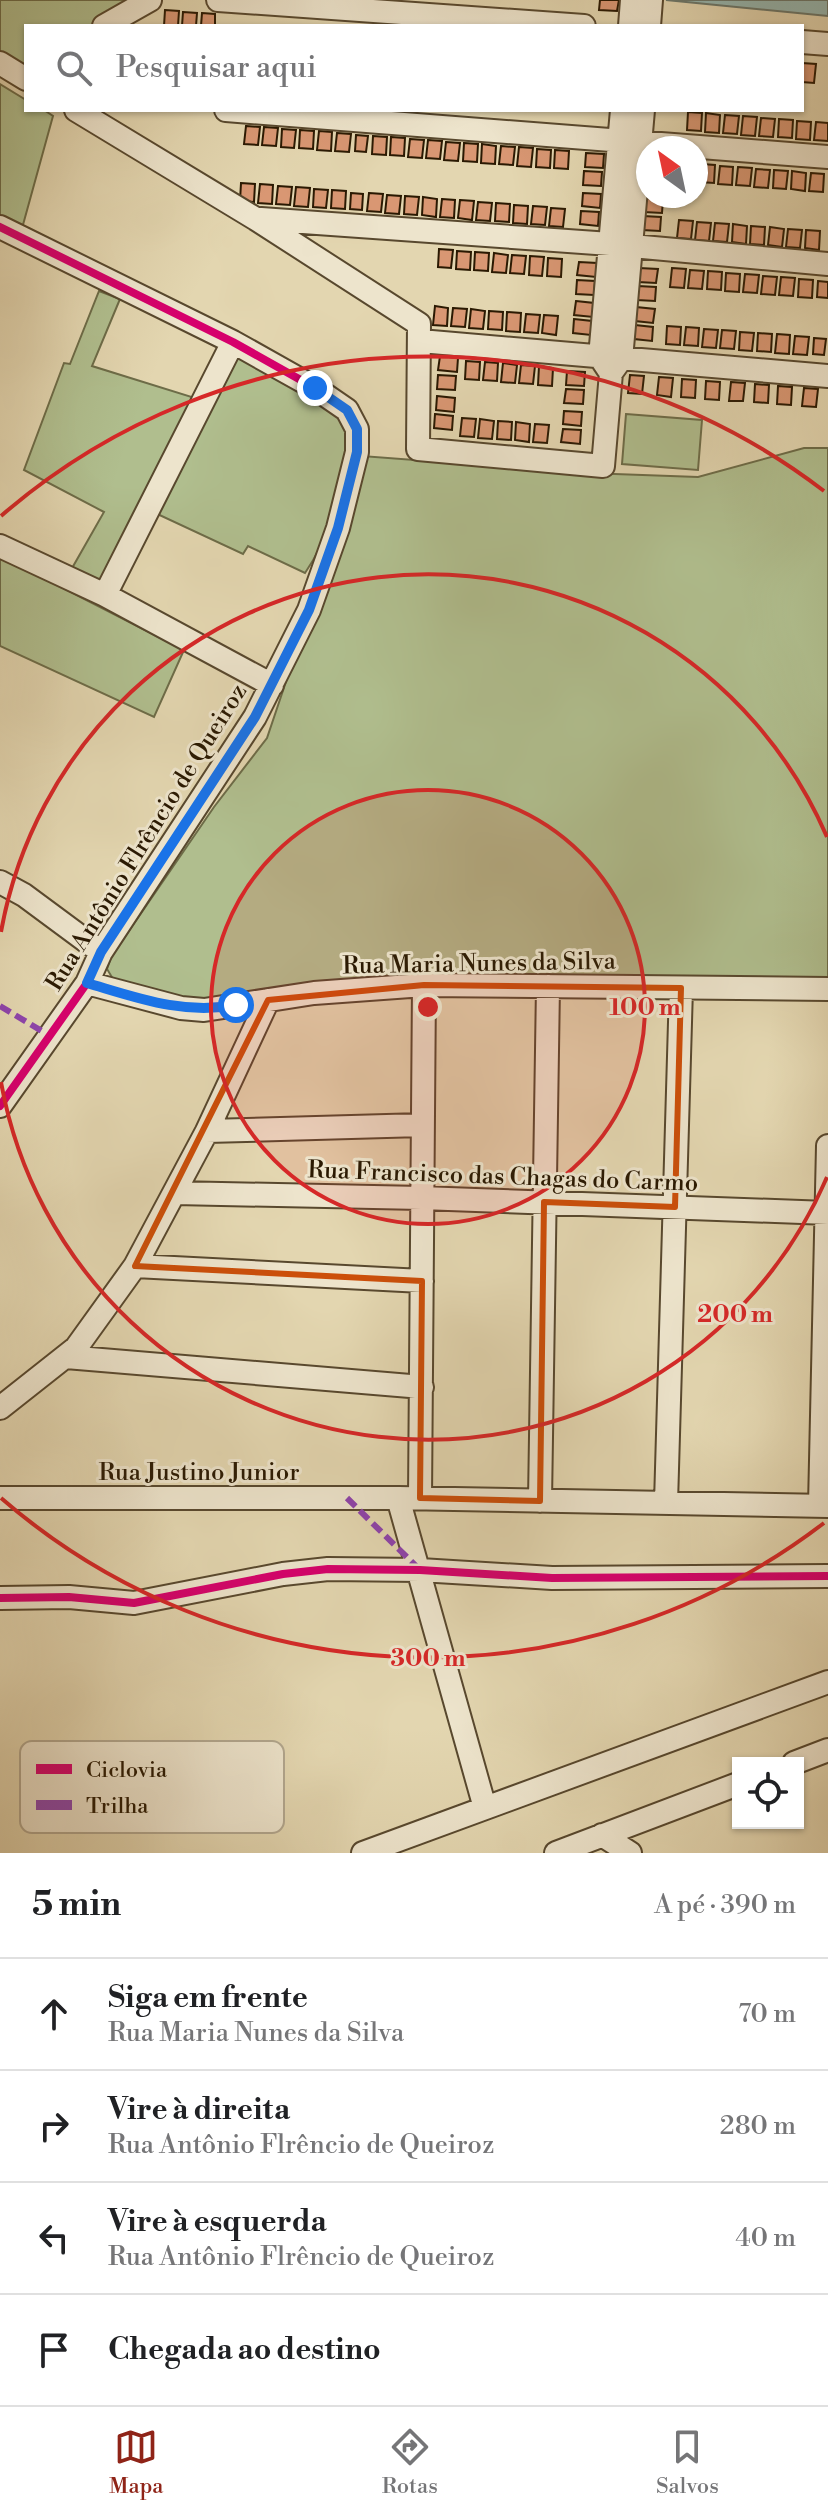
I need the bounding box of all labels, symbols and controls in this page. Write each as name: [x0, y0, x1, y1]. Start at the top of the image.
search box: [24, 24, 804, 112]
icon: search: [52, 46, 96, 90]
text: Pesquisar aqui: [116, 49, 317, 87]
north arrow: [636, 136, 708, 208]
route end: [297, 370, 333, 406]
street label: Rua Antônio Flrêncio de Queiroz: [40, 678, 254, 997]
street label: Rua Maria Nunes da Silva: [342, 947, 617, 981]
route start: [218, 987, 254, 1023]
centre of rings: [414, 993, 442, 1021]
text: 100 m: [609, 993, 681, 1023]
street label: Rua Francisco das Chagas do Carmo: [307, 1155, 699, 1199]
text: 200 m: [697, 1300, 773, 1330]
street label: Rua Justino Junior: [98, 1458, 300, 1488]
text: 300 m: [390, 1644, 466, 1674]
legend: [20, 1741, 284, 1833]
text: Ciclovia: [86, 1757, 168, 1784]
map controls: [732, 1757, 804, 1829]
button: locate: [732, 1757, 804, 1829]
text: Trilha: [86, 1793, 149, 1820]
text: 5 min: [32, 1884, 121, 1926]
text: A pé · 390 m: [654, 1889, 796, 1921]
text: Siga em frente: [108, 1979, 308, 2017]
icon: ahead: [32, 1992, 76, 2036]
text: 70 m: [738, 1998, 796, 2030]
text: Rua Maria Nunes da Silva: [108, 2017, 404, 2049]
text: Vire à direita: [108, 2091, 290, 2129]
icon: right: [32, 2104, 76, 2148]
text: 280 m: [720, 2110, 796, 2142]
text: Rua Antônio Flrêncio de Queiroz: [108, 2129, 494, 2161]
text: Vire à esquerda: [108, 2203, 327, 2241]
icon: left: [32, 2216, 76, 2260]
text: 40 m: [735, 2222, 796, 2254]
text: Rua Antônio Flrêncio de Queiroz: [108, 2241, 494, 2273]
icon: arrive: [32, 2328, 76, 2372]
text: Chegada ao destino: [108, 2331, 381, 2369]
tab: Mapa: [109, 2425, 164, 2500]
tab: Rotas: [382, 2425, 438, 2500]
tab: Salvos: [656, 2425, 719, 2500]

